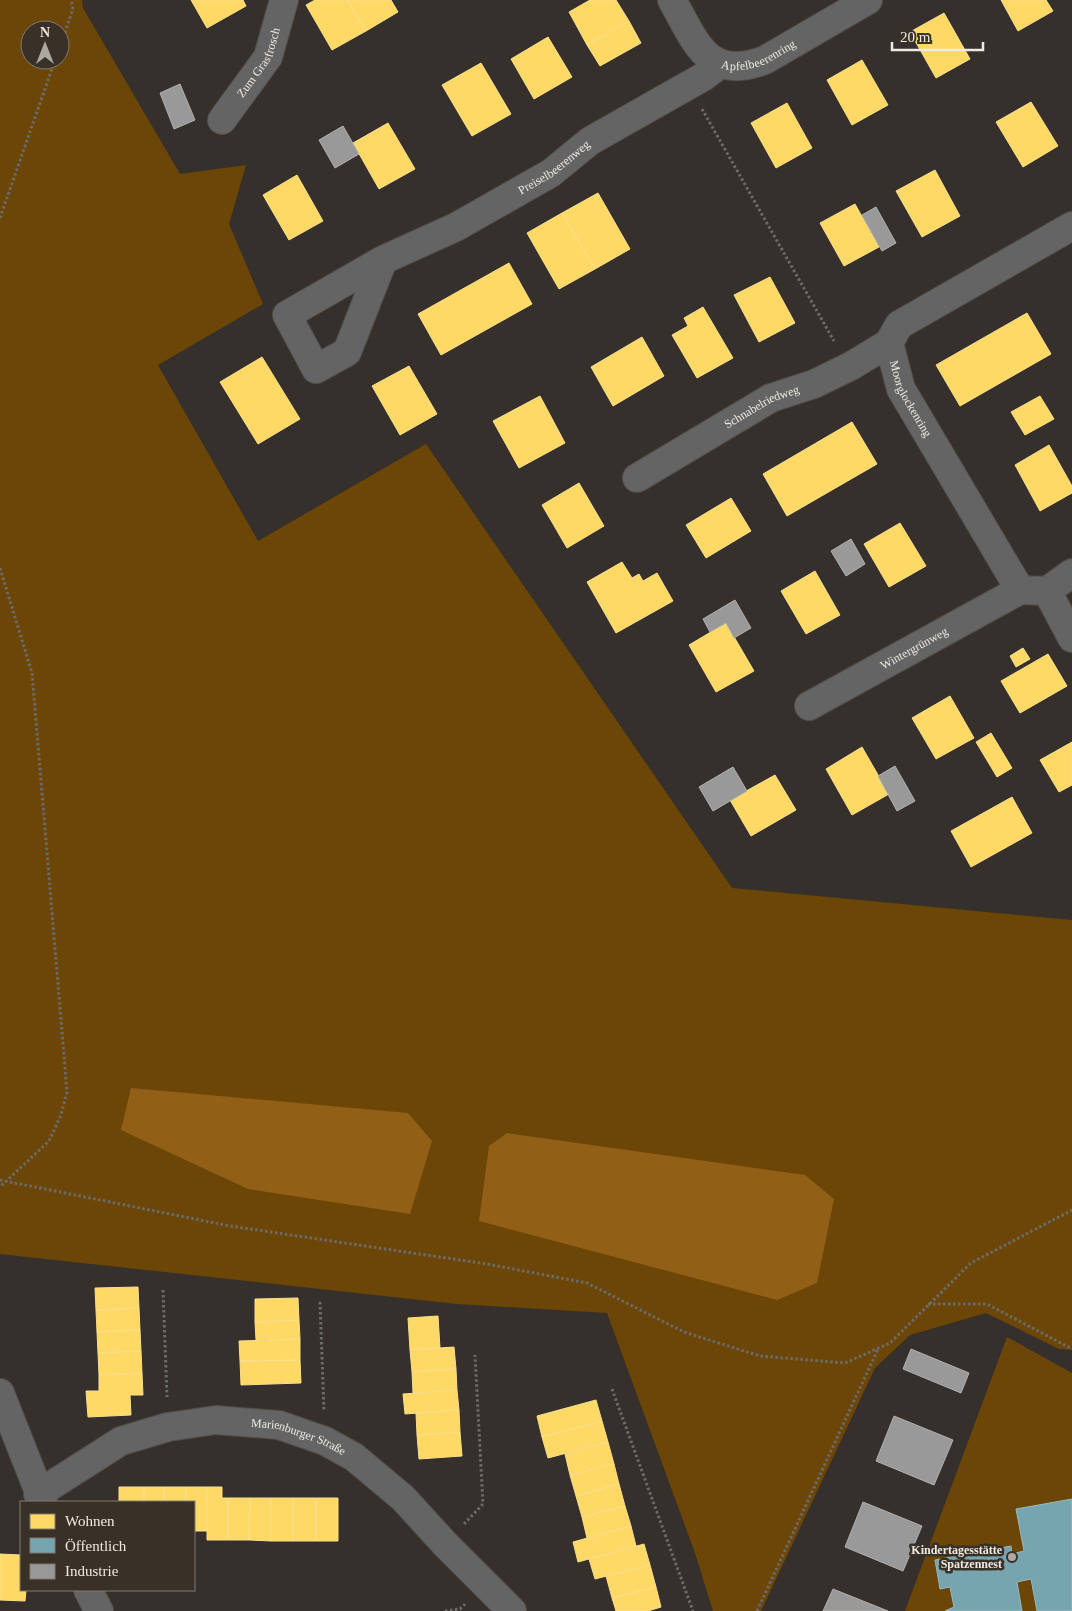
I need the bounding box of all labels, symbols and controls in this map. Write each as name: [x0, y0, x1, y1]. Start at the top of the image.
north arrow: [20, 20, 70, 70]
scale bar: [892, 20, 983, 52]
text: N: [40, 25, 50, 40]
street label: Zum Grasfrosch: [234, 26, 283, 100]
text: 20 m: [900, 29, 931, 45]
street label: Apfelbeerenring: [720, 37, 798, 73]
street label: Preiselbeerenweg: [516, 137, 592, 197]
street label: Moorglockenring: [887, 359, 935, 439]
street label: Schnabelriedweg: [722, 382, 801, 431]
street label: Wintergrünweg: [878, 624, 950, 672]
street label: Marienburger Straße: [251, 1416, 348, 1458]
legend: [20, 1501, 195, 1591]
text: Wohnen: [65, 1513, 115, 1529]
text: Öffentlich: [65, 1538, 127, 1554]
place label: Kindertagesstätte Spatzennest: [911, 1543, 1003, 1571]
marker: Kindertagesstätte Spatzennest: [1006, 1551, 1018, 1563]
text: Industrie: [65, 1563, 119, 1579]

